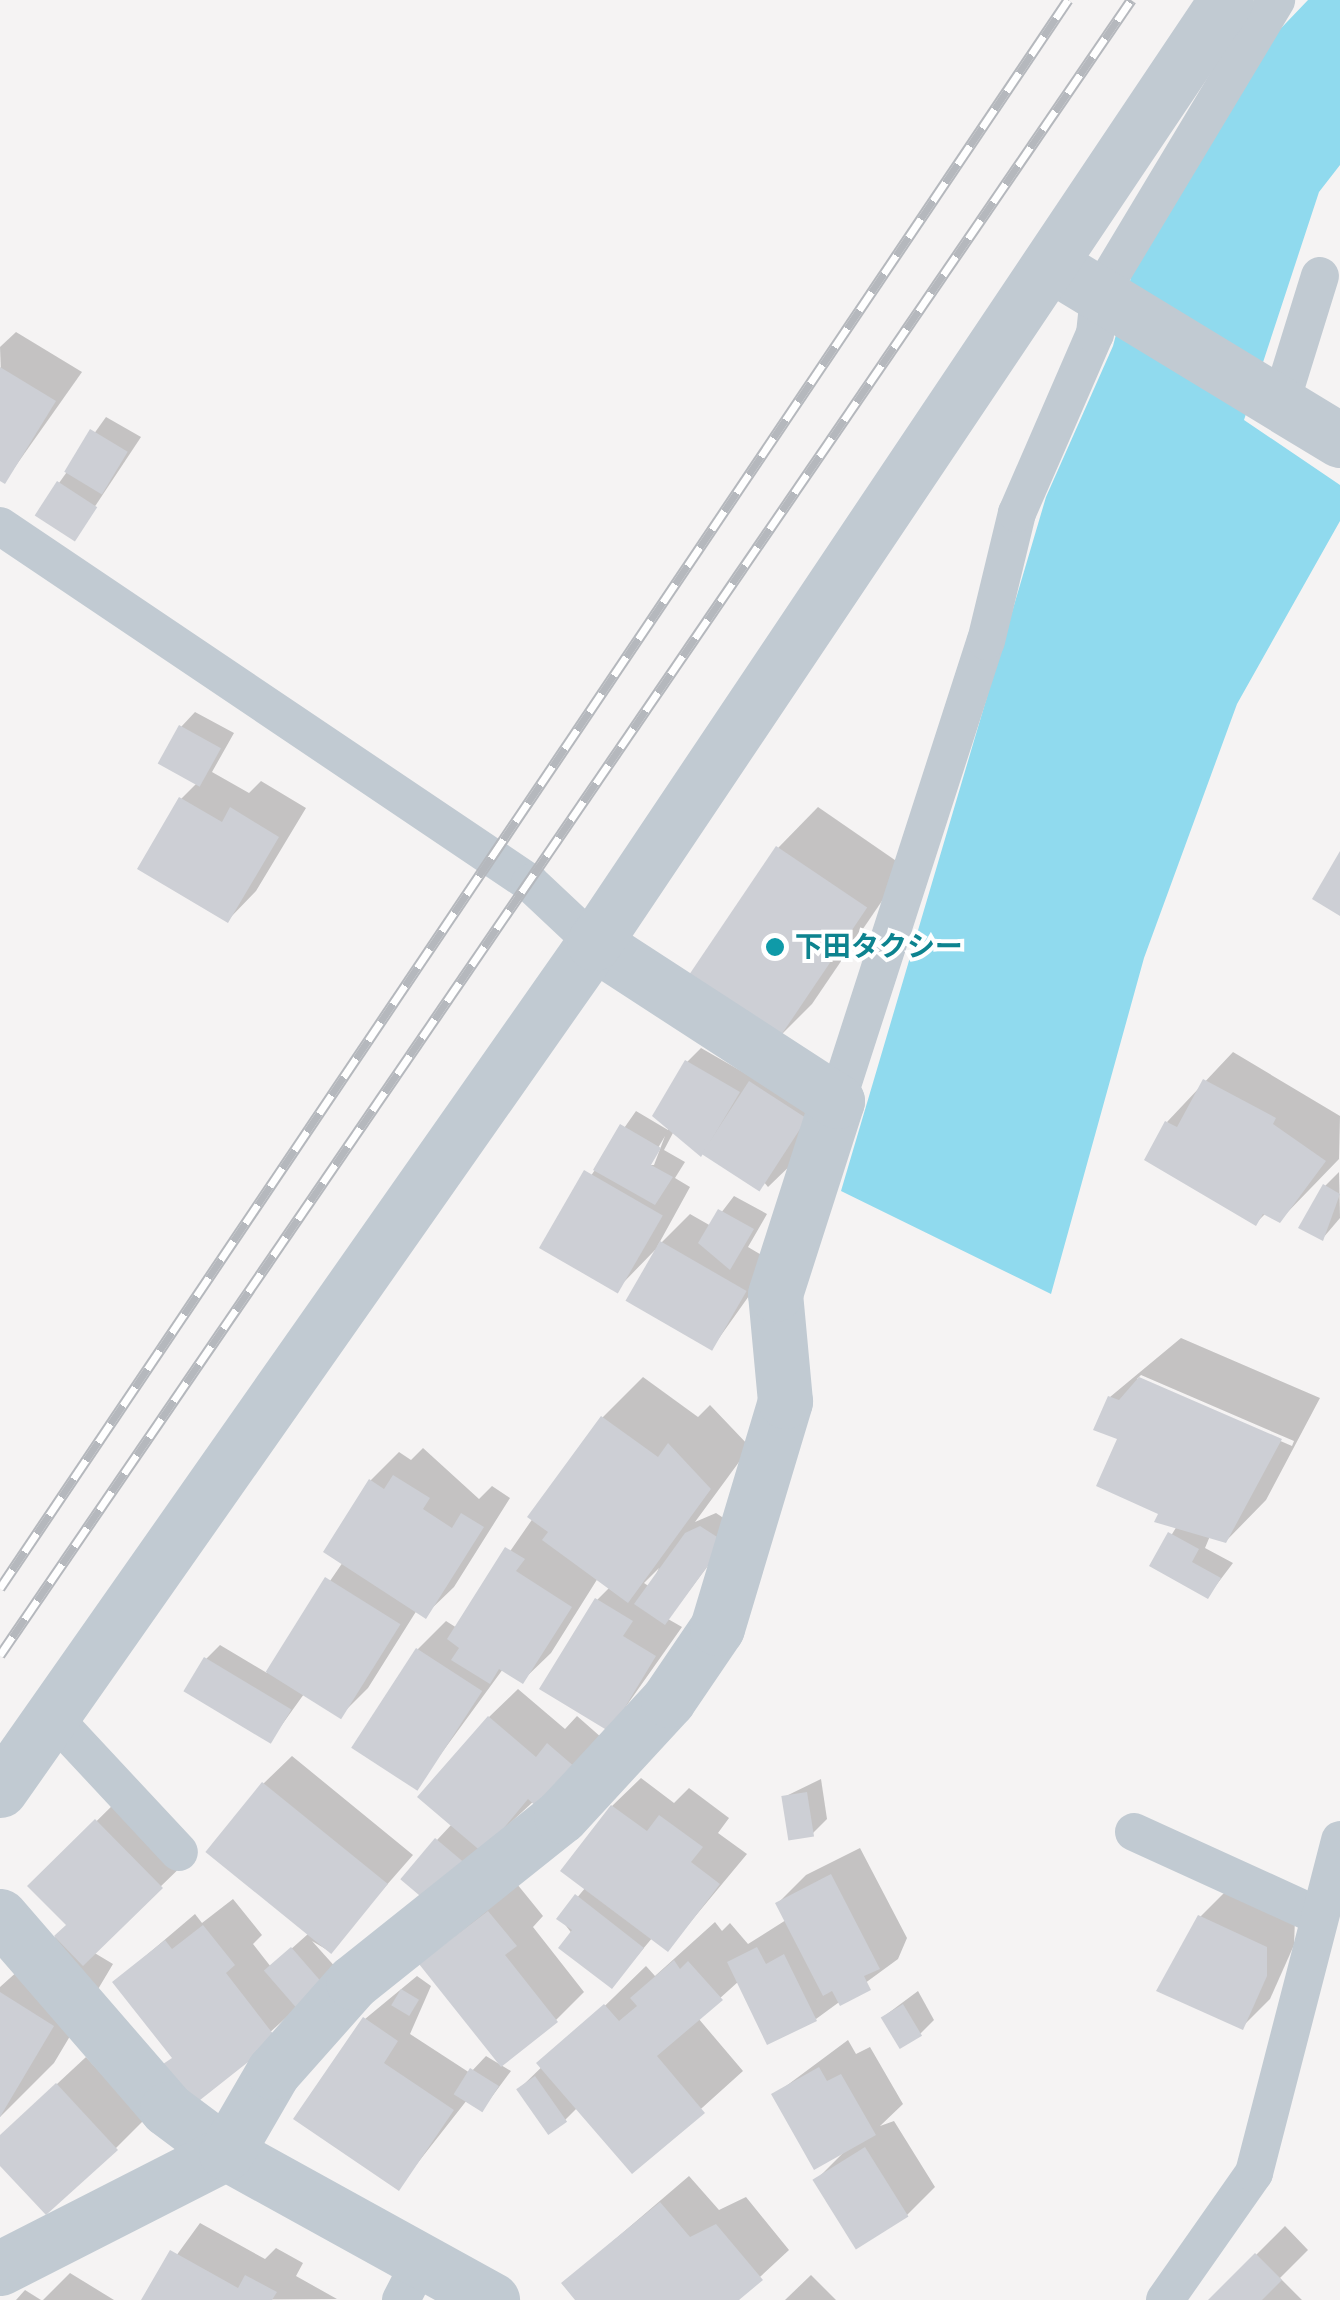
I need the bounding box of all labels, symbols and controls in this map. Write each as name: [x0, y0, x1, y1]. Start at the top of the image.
place label: 下田タクシー: [795, 930, 963, 964]
marker: 下田タクシー: [764, 936, 786, 958]

